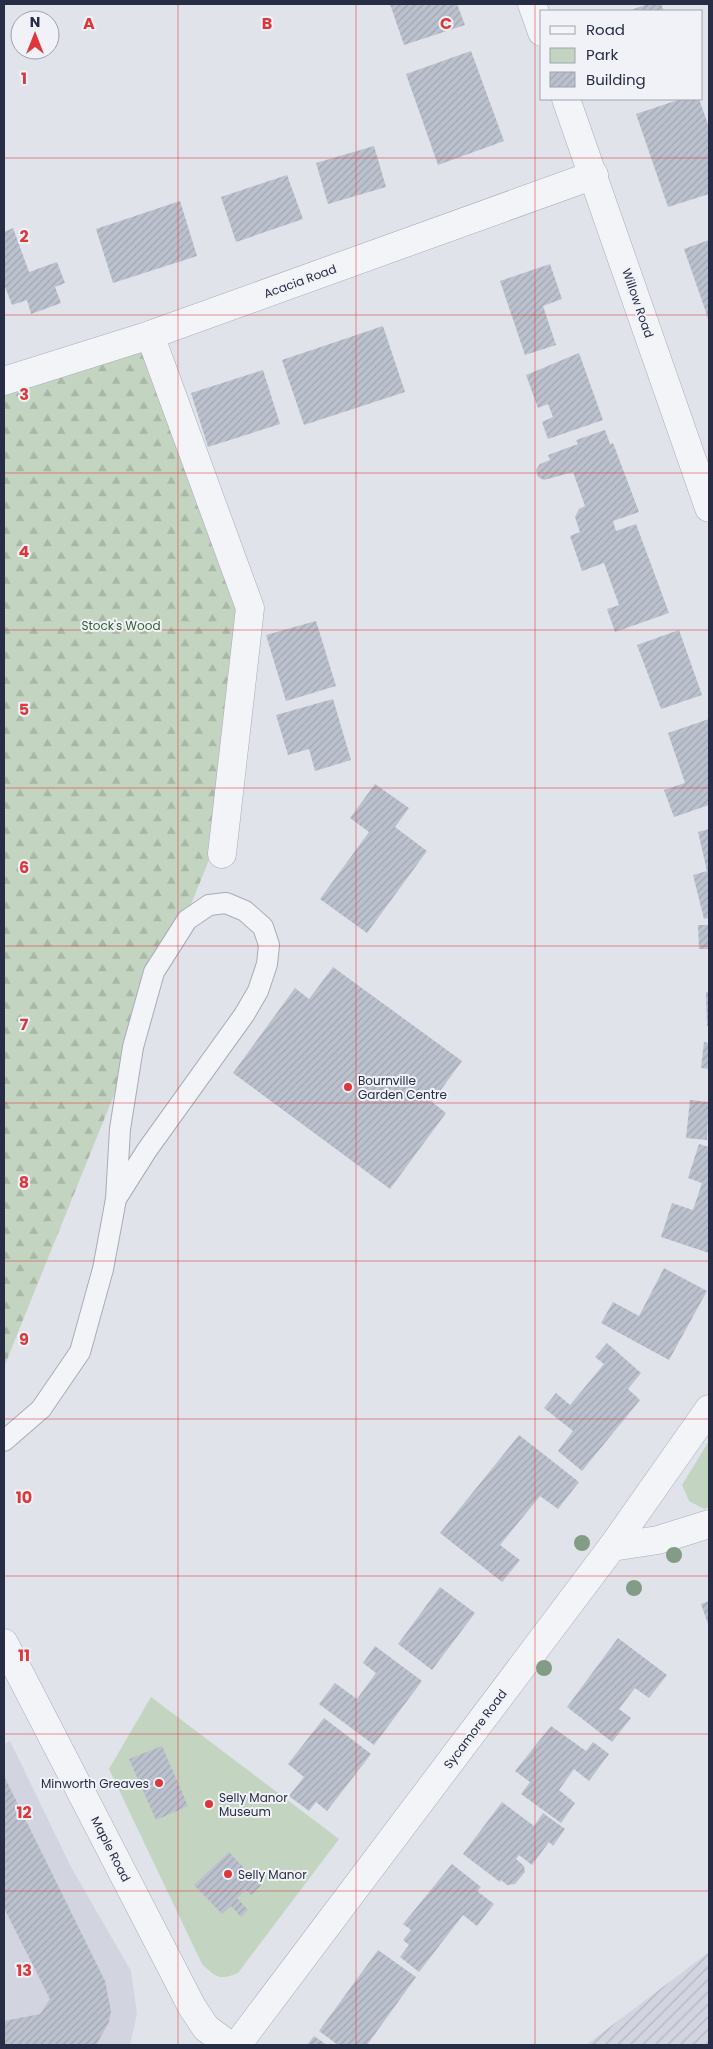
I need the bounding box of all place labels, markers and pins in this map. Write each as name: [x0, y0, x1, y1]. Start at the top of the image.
place label: Bournville Garden Centre: [358, 1072, 447, 1103]
marker: Bournville Garden Centre: [342, 1081, 354, 1093]
place label: Minworth Greaves: [41, 1775, 149, 1792]
marker: Minworth Greaves: [153, 1777, 165, 1789]
place label: Selly Manor Museum: [219, 1789, 288, 1820]
marker: Selly Manor Museum: [203, 1798, 215, 1810]
place label: Selly Manor: [238, 1866, 307, 1883]
marker: Selly Manor: [222, 1868, 234, 1880]

